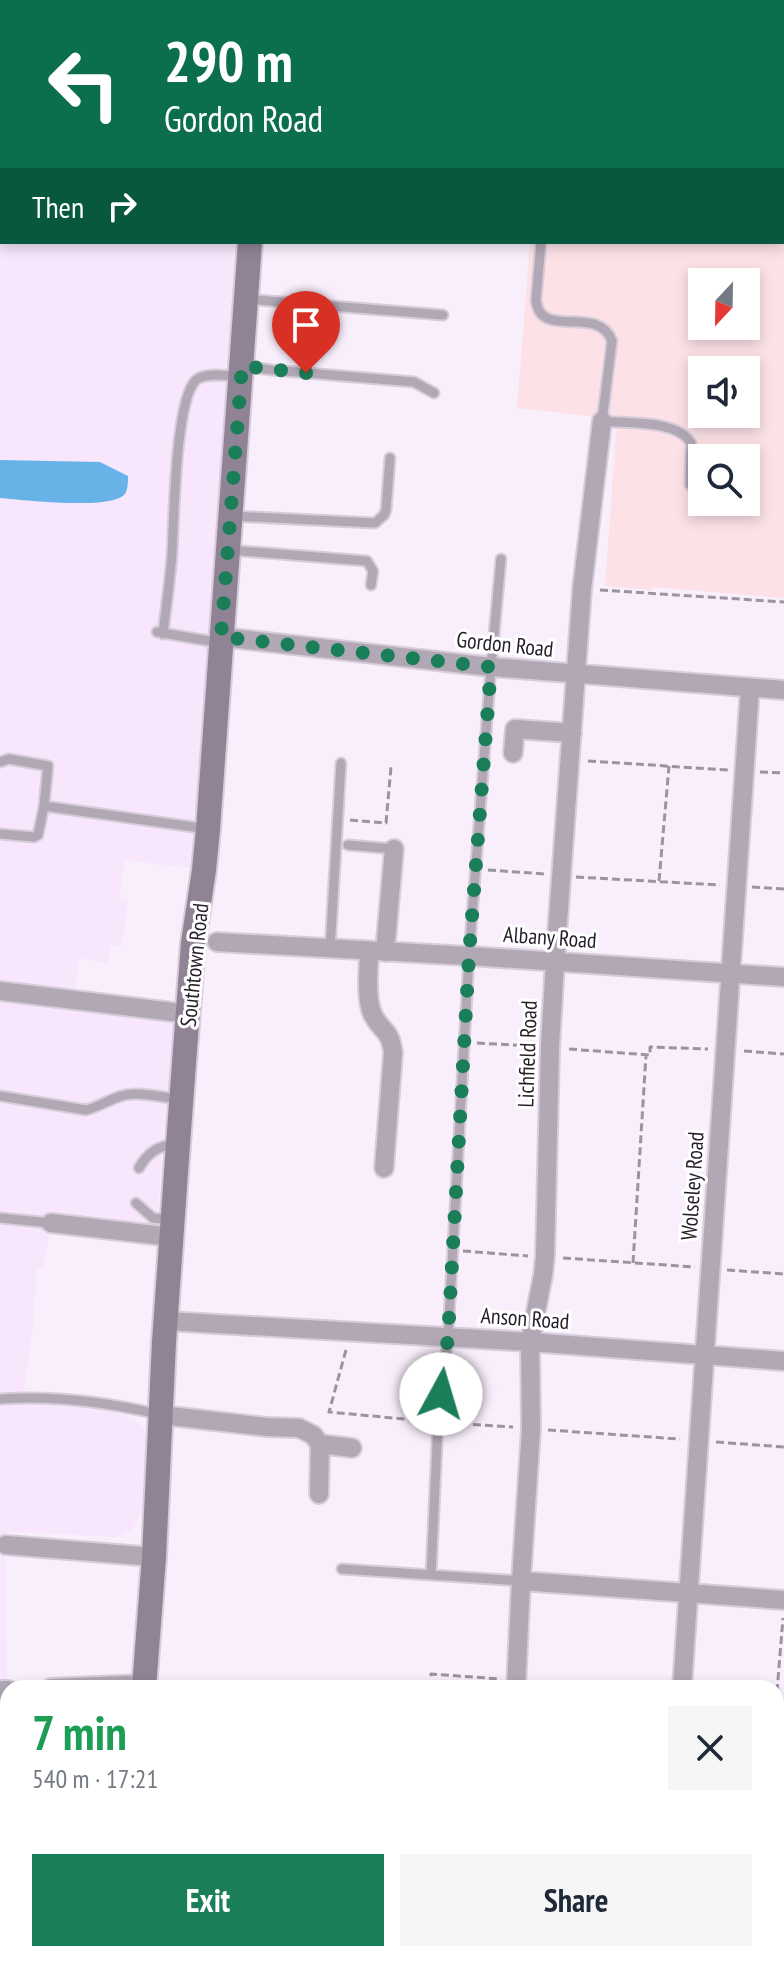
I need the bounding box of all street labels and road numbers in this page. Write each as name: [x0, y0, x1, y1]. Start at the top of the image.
street label: Gordon Road: [455, 625, 555, 663]
street label: Southtown Road: [174, 902, 214, 1028]
street label: Albany Road: [502, 920, 598, 954]
street label: Lichfield Road: [511, 1000, 543, 1108]
street label: Wolseley Road: [674, 1131, 710, 1241]
street label: Anson Road: [480, 1301, 570, 1335]

